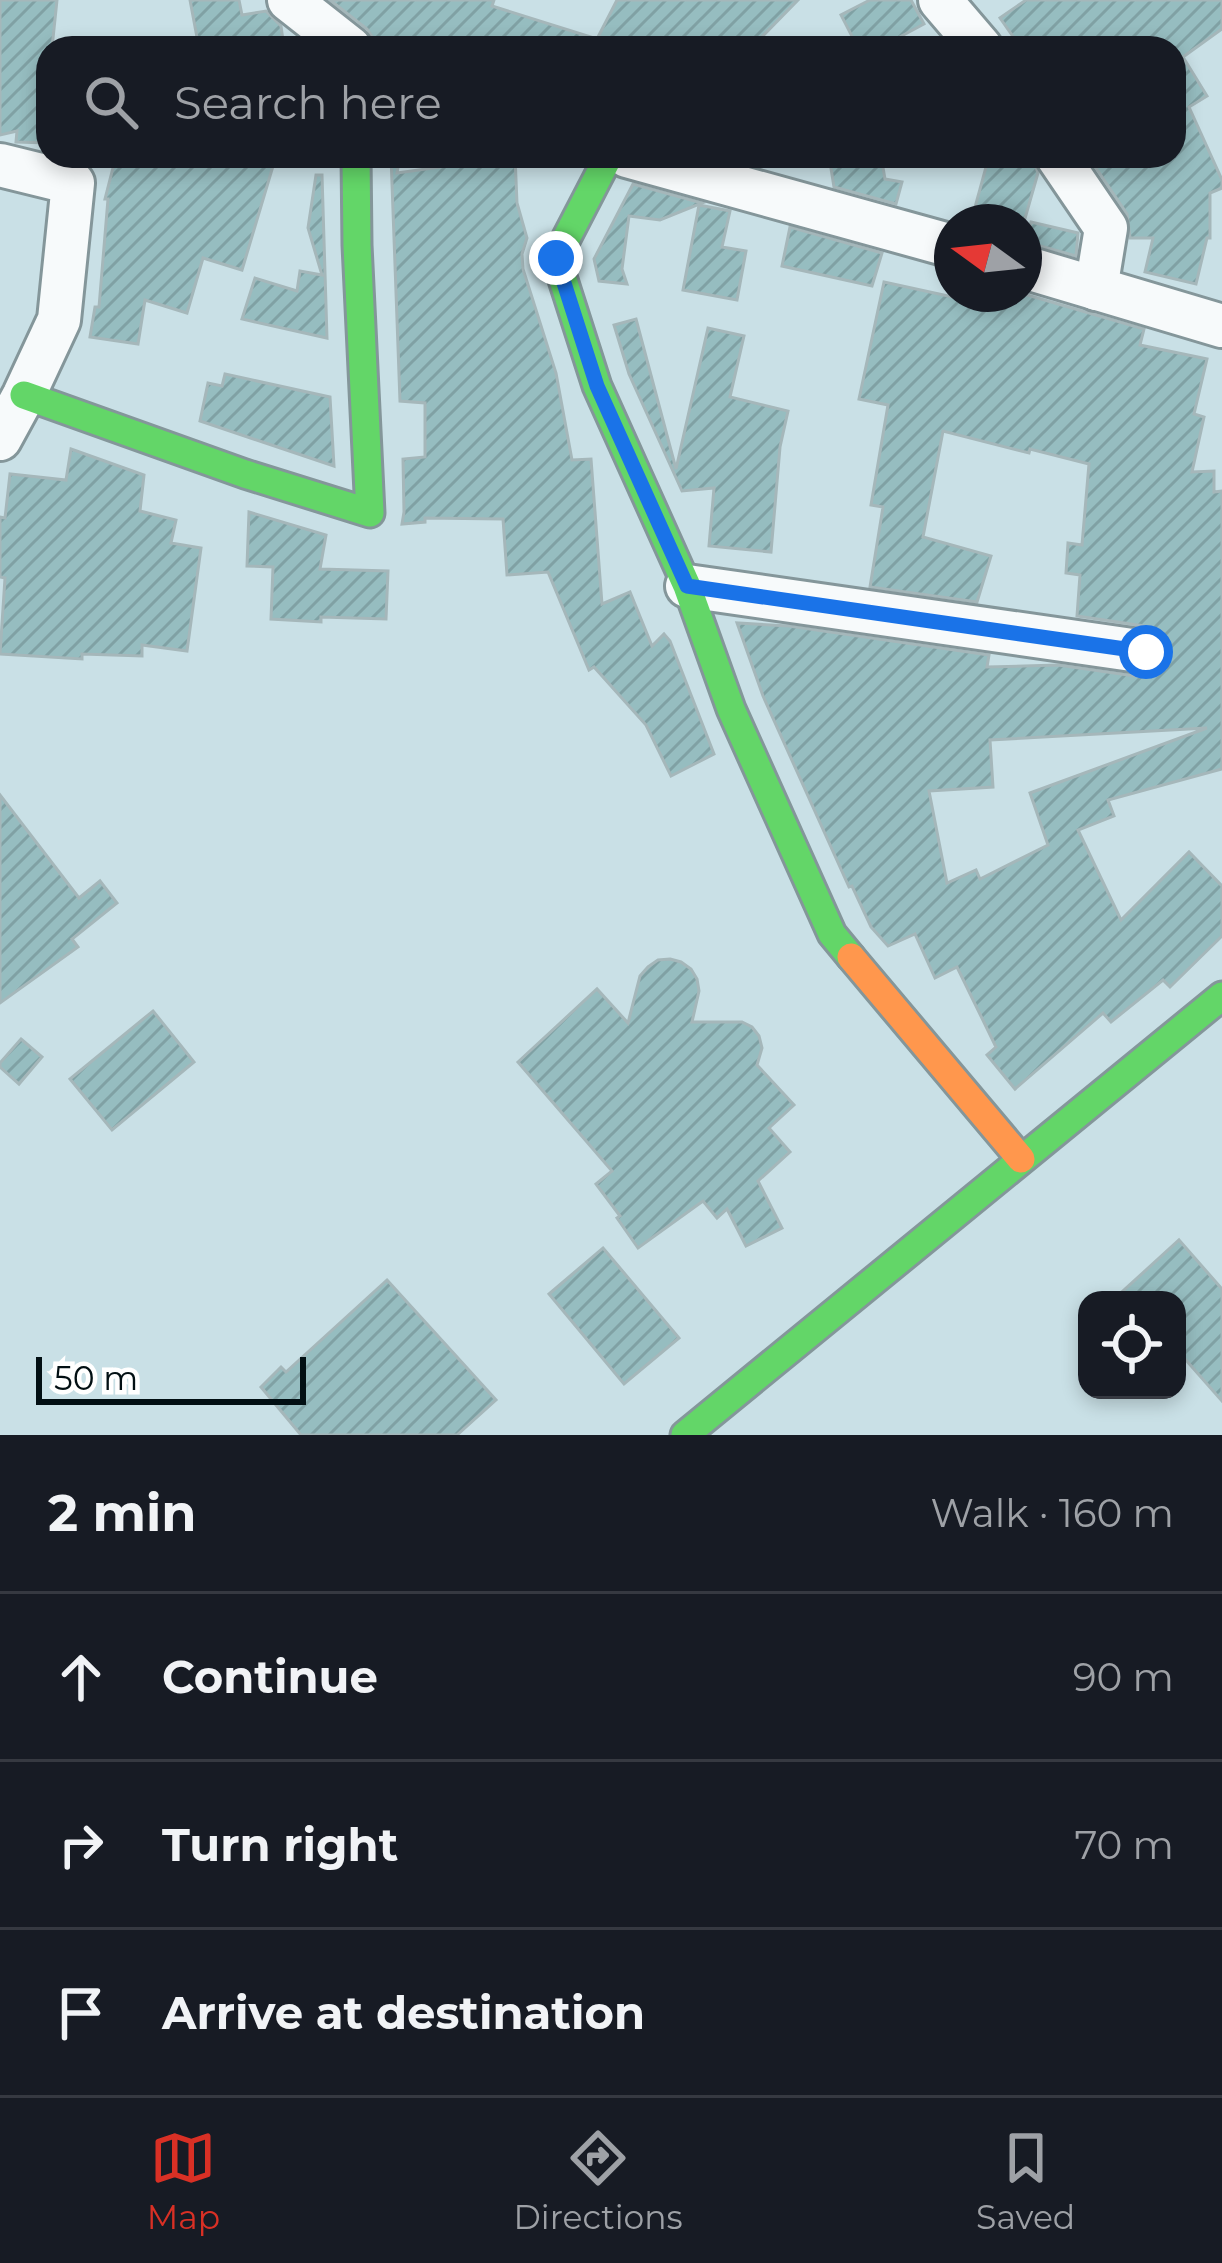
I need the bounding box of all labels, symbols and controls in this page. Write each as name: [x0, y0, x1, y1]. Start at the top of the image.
search box: [36, 36, 1186, 168]
icon: search: [78, 69, 144, 135]
text: Search here: [174, 75, 442, 130]
north arrow: [934, 204, 1042, 312]
route end: [529, 231, 583, 285]
route start: [1119, 625, 1173, 679]
map controls: [1078, 1291, 1186, 1399]
button: locate: [1078, 1291, 1186, 1399]
scale bar: [36, 1351, 306, 1404]
text: 50 m: [54, 1358, 138, 1398]
text: 2 min: [48, 1482, 197, 1544]
text: Walk · 160 m: [930, 1489, 1174, 1537]
icon: ahead: [48, 1644, 114, 1710]
text: Continue: [162, 1649, 378, 1704]
text: 90 m: [1073, 1653, 1174, 1701]
icon: right: [48, 1812, 114, 1878]
text: Turn right: [162, 1817, 398, 1872]
text: 70 m: [1074, 1821, 1174, 1869]
icon: arrive: [48, 1980, 114, 2046]
text: Arrive at destination: [162, 1985, 645, 2040]
tab: Map: [147, 2125, 220, 2237]
tab: Directions: [514, 2125, 683, 2237]
tab: Saved: [976, 2125, 1075, 2237]

